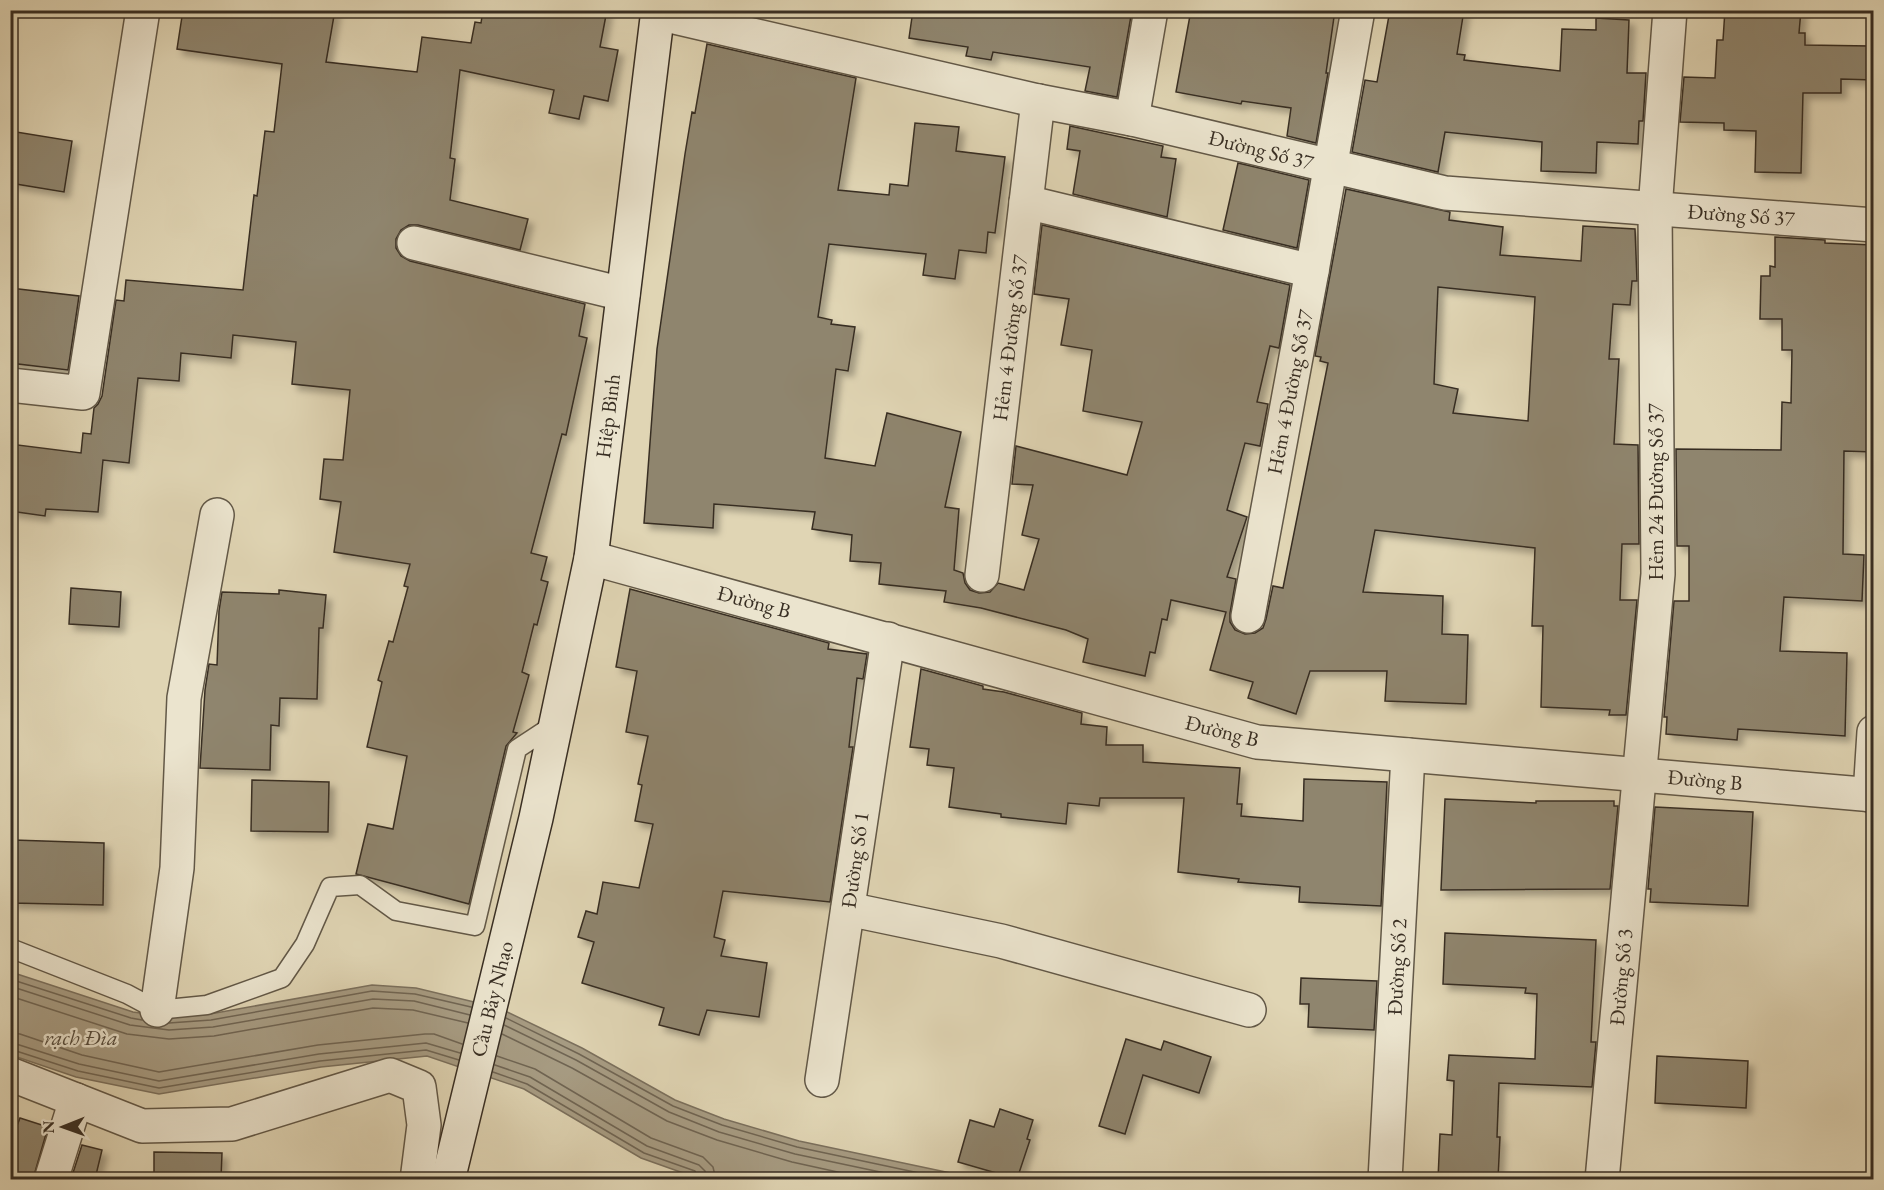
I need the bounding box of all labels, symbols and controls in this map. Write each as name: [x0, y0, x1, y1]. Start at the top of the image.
street label: Đường Số 37: [1206, 123, 1317, 176]
street label: Đường Số 37: [1687, 197, 1796, 232]
street label: Hẻm 4 Đường Số 37: [986, 252, 1033, 423]
street label: Hẻm 4 Đường Sổ 37: [1260, 306, 1319, 477]
street label: Hiệp Bình: [589, 372, 626, 460]
street label: Hẻm 24 Đường Sổ 37: [1642, 402, 1669, 581]
street label: Đường B: [714, 579, 794, 624]
street label: Đường B: [1182, 708, 1262, 753]
street label: Đường B: [1667, 763, 1744, 796]
street label: Đường Số 1: [834, 810, 875, 910]
street label: Đường Số 2: [1380, 918, 1413, 1016]
street label: Đường Số 3: [1603, 927, 1638, 1027]
street label: Cầu Bảy Nhạo: [464, 938, 519, 1060]
water label: rạch Đìa: [44, 1023, 118, 1052]
north arrow: [33, 1097, 93, 1157]
text: N: [38, 1121, 59, 1134]

